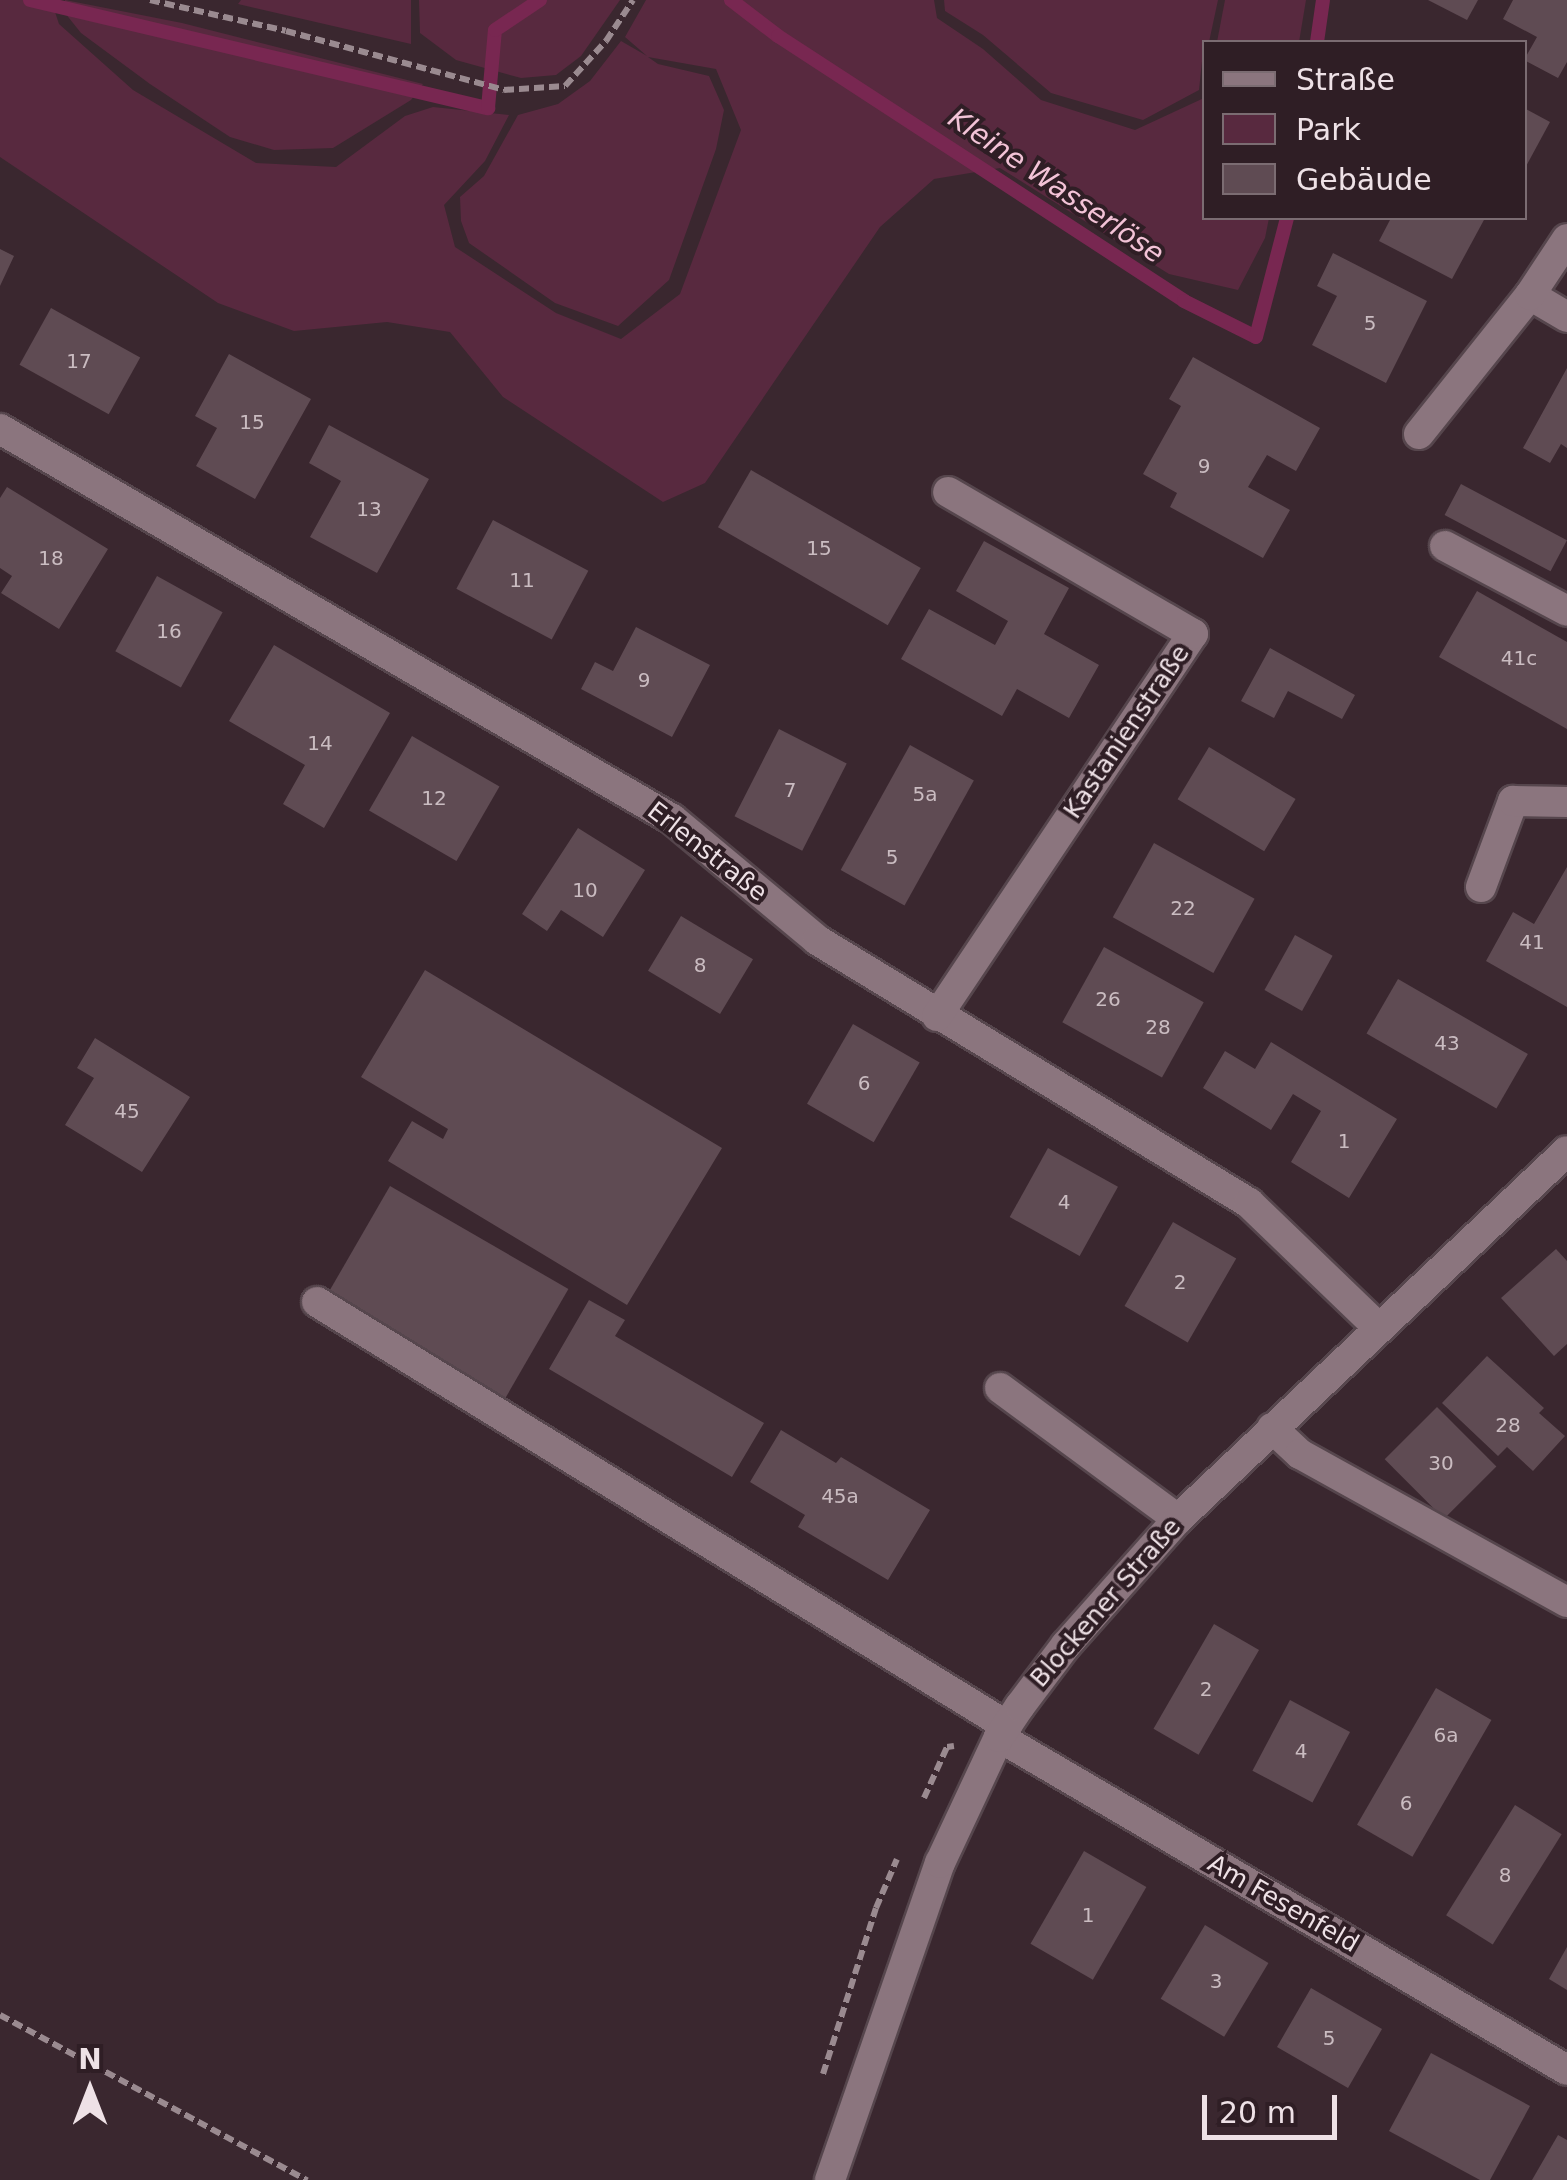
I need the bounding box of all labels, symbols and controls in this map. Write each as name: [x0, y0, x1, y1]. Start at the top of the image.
legend: [1202, 40, 1527, 220]
text: Straße: [1296, 62, 1395, 97]
water label: Kleine Wasserlöse: [942, 101, 1170, 271]
text: Park: [1296, 112, 1361, 147]
text: Gebäude: [1296, 162, 1432, 197]
house number: 5: [1364, 311, 1376, 335]
house number: 17: [66, 349, 92, 373]
house number: 15: [239, 410, 265, 434]
house number: 9: [1198, 454, 1210, 478]
house number: 13: [356, 497, 382, 521]
house number: 15: [806, 536, 832, 560]
house number: 18: [38, 546, 64, 570]
house number: 11: [509, 568, 535, 592]
house number: 16: [156, 619, 182, 643]
street label: Kastanienstraße: [1058, 639, 1196, 825]
house number: 41c: [1501, 646, 1537, 670]
house number: 9: [638, 668, 650, 692]
house number: 14: [307, 731, 333, 755]
house number: 7: [784, 778, 796, 802]
house number: 5a: [913, 782, 937, 806]
house number: 12: [421, 786, 447, 810]
street label: Erlenstraße: [641, 796, 773, 908]
house number: 5: [886, 845, 898, 869]
house number: 10: [572, 878, 598, 902]
house number: 22: [1170, 896, 1196, 920]
house number: 41: [1519, 930, 1545, 954]
house number: 8: [694, 953, 706, 977]
house number: 26: [1095, 987, 1121, 1011]
house number: 28: [1145, 1015, 1171, 1039]
house number: 43: [1434, 1031, 1460, 1055]
house number: 6: [858, 1071, 870, 1095]
house number: 45: [114, 1099, 140, 1123]
house number: 1: [1338, 1129, 1350, 1153]
house number: 4: [1058, 1190, 1070, 1214]
house number: 2: [1174, 1270, 1186, 1294]
house number: 28: [1495, 1413, 1521, 1437]
house number: 30: [1428, 1451, 1454, 1475]
house number: 45a: [821, 1484, 859, 1508]
street label: Blockener Straße: [1024, 1512, 1188, 1694]
house number: 2: [1200, 1677, 1212, 1701]
house number: 6a: [1434, 1723, 1458, 1747]
house number: 4: [1295, 1739, 1307, 1763]
house number: 6: [1400, 1791, 1412, 1815]
street label: Am Fesenfeld: [1202, 1849, 1364, 1959]
house number: 8: [1499, 1863, 1511, 1887]
house number: 1: [1082, 1903, 1094, 1927]
house number: 3: [1210, 1969, 1222, 1993]
house number: 5: [1323, 2026, 1335, 2050]
north arrow: [40, 2040, 140, 2140]
text: N: [78, 2043, 102, 2076]
scale bar: [1207, 2075, 1342, 2137]
text: 20 m: [1219, 2095, 1296, 2130]

